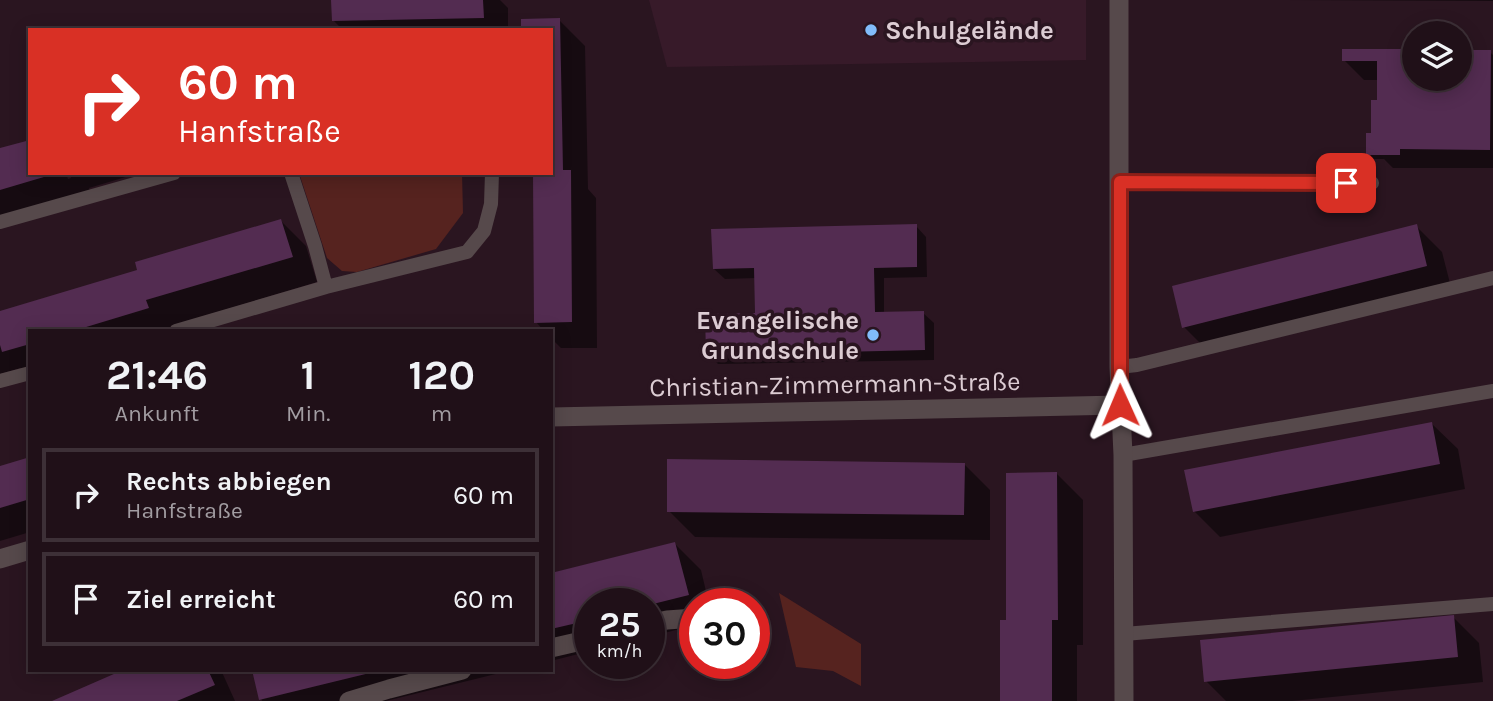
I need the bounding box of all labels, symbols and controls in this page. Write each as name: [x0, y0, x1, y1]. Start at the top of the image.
place label: Schulgelände: [885, 15, 1054, 46]
map controls: [1402, 21, 1472, 91]
button: layers: [1402, 21, 1472, 91]
marker: Schulgelände: [863, 22, 879, 38]
text: 60 m: [178, 54, 298, 111]
icon: right: [63, 56, 154, 147]
text: Hanfstraße: [178, 113, 341, 150]
pin: [1316, 153, 1376, 213]
icon: arrive: [1327, 164, 1365, 202]
place label: Evangelische Grundschule: [696, 305, 859, 366]
marker: Evangelische Grundschule: [865, 327, 881, 343]
text: 21:46: [106, 350, 208, 400]
text: 1: [301, 350, 316, 400]
text: 120: [408, 350, 475, 400]
street label: Christian-Zimmermann-Straße: [649, 366, 1021, 403]
position arrow: [1083, 368, 1157, 442]
text: Ankunft: [115, 400, 199, 427]
text: Min.: [286, 400, 330, 427]
text: m: [431, 400, 452, 427]
text: Rechts abbiegen: [126, 466, 332, 497]
icon: right: [67, 476, 105, 514]
text: 60 m: [453, 480, 514, 511]
text: Hanfstraße: [126, 497, 243, 524]
icon: arrive: [67, 580, 105, 618]
text: Ziel erreicht: [126, 584, 276, 615]
text: 60 m: [453, 584, 514, 615]
speed limit sign: 30: [679, 588, 770, 679]
text: 25: [599, 604, 640, 645]
text: km/h: [597, 640, 642, 662]

